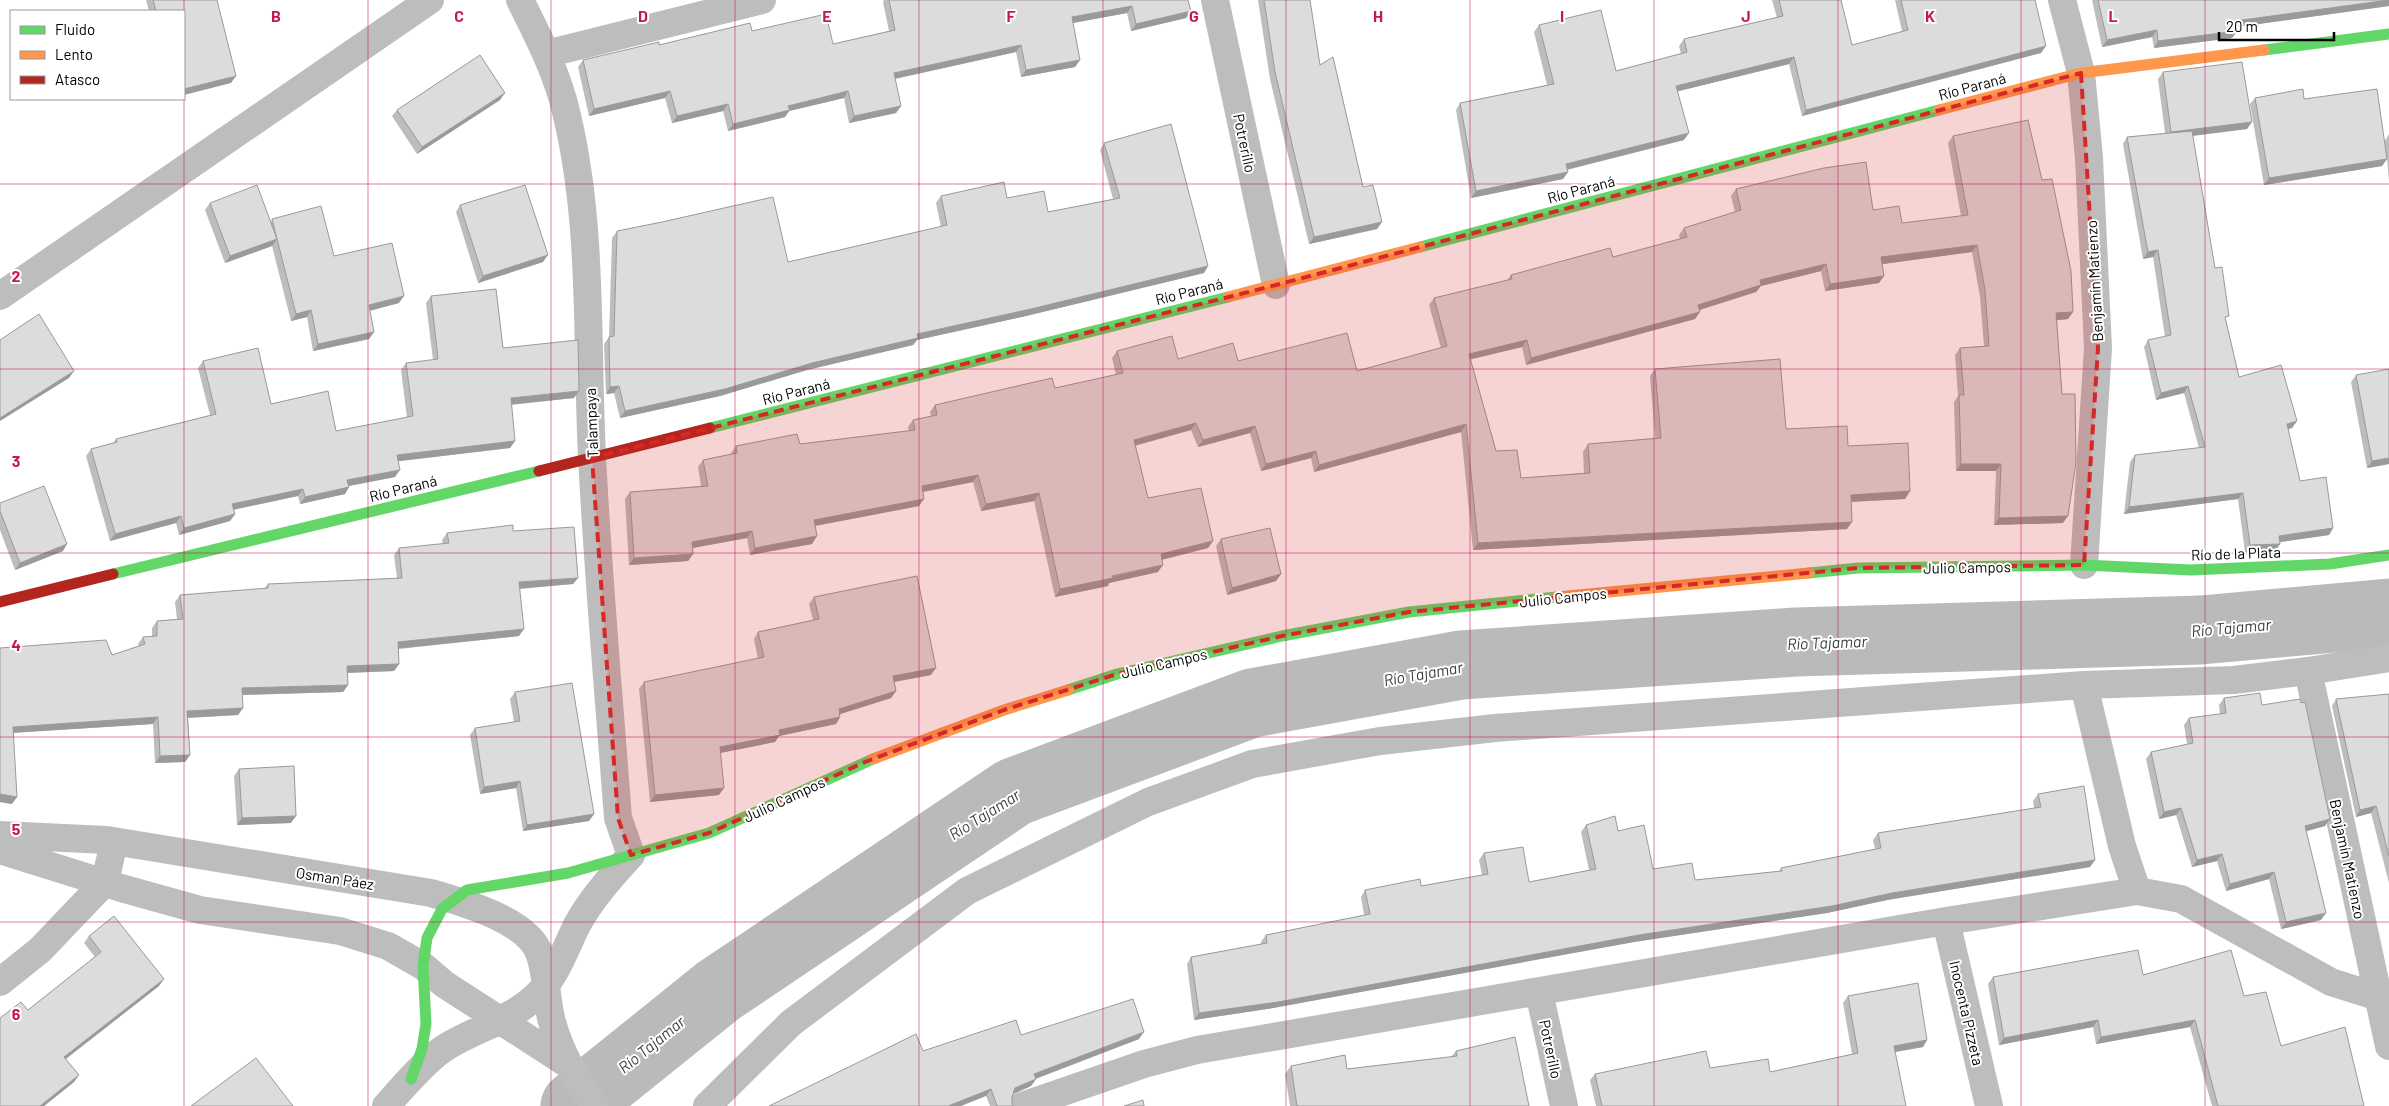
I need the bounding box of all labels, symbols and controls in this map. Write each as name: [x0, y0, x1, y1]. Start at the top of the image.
text: B: [271, 6, 281, 25]
text: C: [454, 6, 464, 25]
text: D: [638, 6, 648, 25]
text: E: [822, 6, 832, 25]
text: F: [1007, 6, 1016, 25]
text: G: [1189, 6, 1199, 25]
text: H: [1373, 6, 1383, 25]
text: I: [1560, 6, 1564, 25]
text: J: [1741, 6, 1751, 25]
text: K: [1925, 6, 1935, 25]
text: L: [2108, 6, 2118, 25]
legend: [10, 10, 185, 100]
scale bar: [2219, 10, 2334, 42]
text: 20 m: [2226, 17, 2258, 35]
text: Fluido: [55, 20, 95, 38]
text: Lento: [55, 45, 93, 63]
street label: Río Paraná: [1936, 68, 2008, 104]
text: Atasco: [55, 70, 100, 88]
street label: Potrerillo: [1230, 112, 1260, 174]
street label: Río Paraná: [1545, 171, 1617, 207]
street label: Benjamín Matienzo: [2082, 220, 2106, 342]
text: 2: [12, 266, 21, 285]
street label: Río Paraná: [1153, 274, 1225, 308]
street label: Río Paraná: [760, 374, 832, 408]
street label: Talampaya: [581, 388, 601, 458]
text: 3: [12, 451, 20, 470]
street label: Río Paraná: [367, 471, 439, 505]
street label: Río de la Plata: [2191, 542, 2281, 564]
street label: Julio Campos: [1923, 557, 2011, 577]
street label: Julio Campos: [1518, 583, 1608, 611]
water label: Río Tajamar: [2190, 614, 2273, 640]
water label: Río Tajamar: [1787, 631, 1869, 653]
text: 4: [11, 635, 21, 654]
street label: Julio Campos: [1119, 644, 1209, 682]
water label: Río Tajamar: [1382, 656, 1465, 689]
street label: Julio Campos: [740, 772, 828, 826]
water label: Río Tajamar: [945, 784, 1024, 843]
street label: Benjamín Matienzo: [2327, 797, 2369, 921]
text: 5: [12, 819, 21, 838]
street label: Osman Páez: [295, 863, 376, 893]
street label: Inocenta Pizzeta: [1946, 959, 1988, 1067]
text: 6: [12, 1004, 21, 1023]
water label: Río Tajamar: [614, 1011, 689, 1077]
street label: Potrerillo: [1536, 1018, 1566, 1080]

